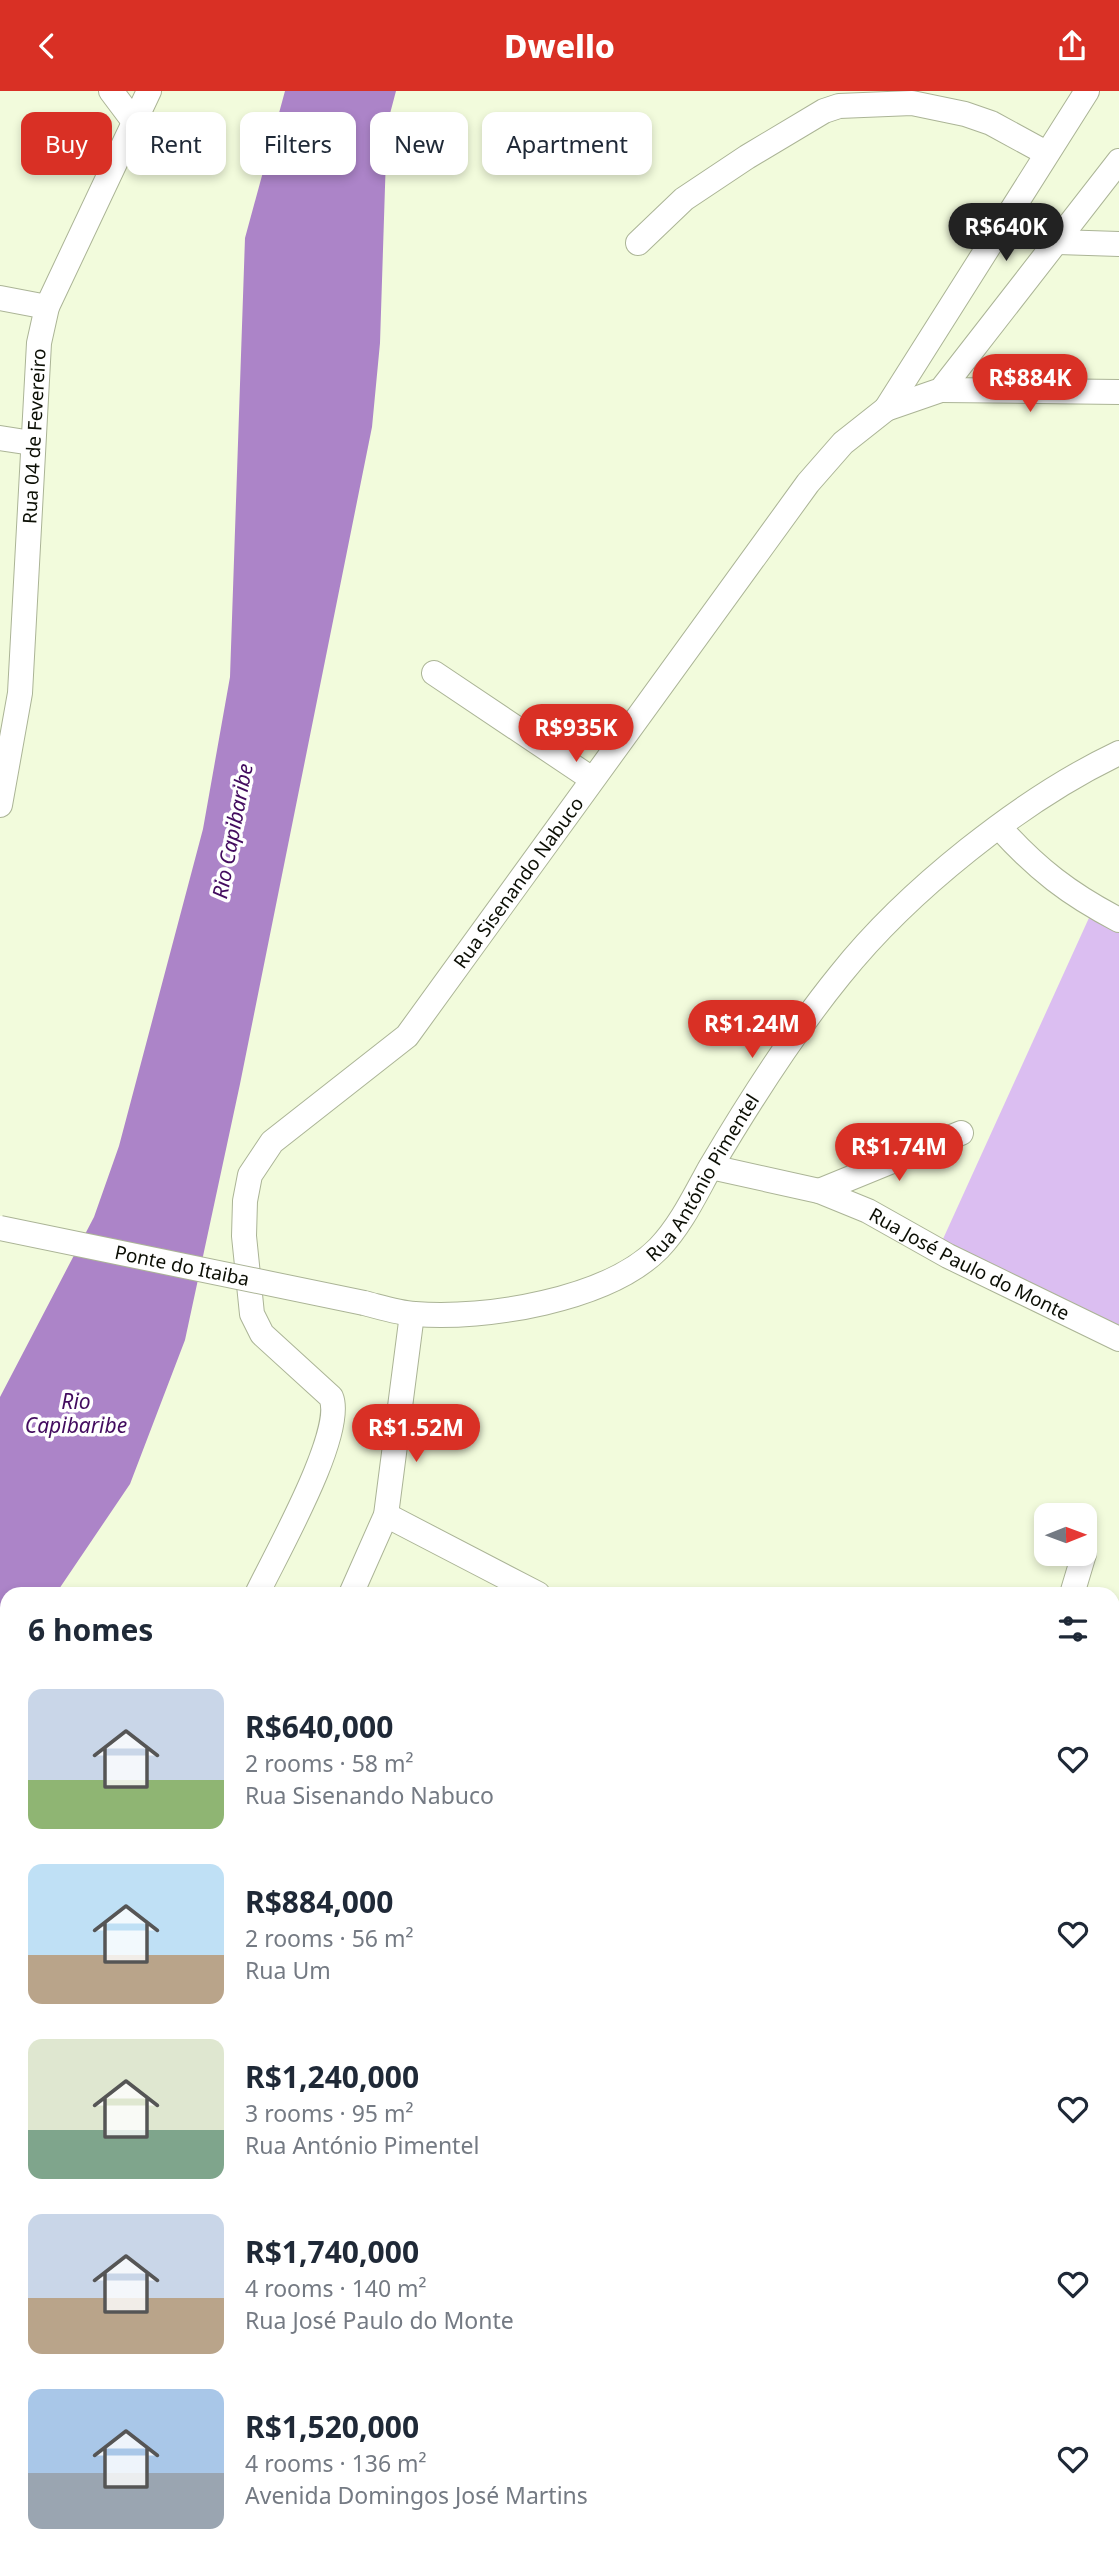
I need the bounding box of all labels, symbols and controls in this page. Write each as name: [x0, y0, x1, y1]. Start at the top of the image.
text: Dwello: [504, 24, 615, 67]
icon: back: [28, 27, 66, 65]
icon: share: [1053, 27, 1091, 65]
chip: Buy: [21, 112, 112, 175]
chip: Rent: [126, 112, 226, 175]
chip: Filters: [240, 112, 356, 175]
chip: New: [370, 112, 468, 175]
chip: Apartment: [482, 112, 652, 175]
pin: R$640K: [949, 204, 1063, 263]
text: R$640K: [965, 210, 1047, 242]
street label: Rua 04 de Fevereiro: [16, 348, 52, 525]
pin: R$884K: [973, 355, 1087, 414]
text: R$884K: [989, 361, 1071, 393]
pin: R$935K: [519, 705, 633, 764]
text: R$935K: [535, 711, 617, 743]
water label: Rio Capibaribe: [205, 761, 259, 901]
street label: Rua Sisenando Nabuco: [447, 792, 589, 973]
pin: R$1.24M: [687, 1000, 817, 1060]
text: R$1.24M: [704, 1007, 800, 1039]
street label: Rua António Pimentel: [640, 1089, 765, 1267]
pin: R$1.74M: [834, 1123, 964, 1183]
text: R$1.74M: [851, 1130, 947, 1162]
street label: Rua José Paulo do Monte: [865, 1201, 1074, 1326]
street label: Ponte do Itaiba: [113, 1239, 252, 1292]
water label: Rio Capibaribe: [25, 1387, 127, 1439]
pin: R$1.52M: [351, 1405, 481, 1464]
text: R$1.52M: [368, 1411, 464, 1443]
north arrow: [1034, 1503, 1097, 1566]
map controls: [1034, 1503, 1097, 1566]
text: 6 homes: [28, 1609, 153, 1650]
icon: filters: [1054, 1610, 1092, 1648]
text: R$640,000: [245, 1706, 393, 1747]
icon: home: [84, 1717, 168, 1801]
icon: heart: [1054, 1740, 1092, 1778]
text: 2 rooms · 58 m²: [245, 1747, 414, 1779]
text: Rua Sisenando Nabuco: [245, 1779, 494, 1811]
text: R$884,000: [245, 1881, 393, 1922]
icon: home: [84, 1892, 168, 1976]
icon: heart: [1054, 1915, 1092, 1953]
text: 2 rooms · 56 m²: [245, 1922, 414, 1954]
text: Rua Um: [245, 1954, 331, 1986]
text: R$1,240,000: [245, 2056, 419, 2097]
icon: home: [84, 2067, 168, 2151]
icon: heart: [1054, 2090, 1092, 2128]
text: 3 rooms · 95 m²: [245, 2097, 414, 2129]
text: Rua António Pimentel: [245, 2129, 479, 2161]
text: R$1,740,000: [245, 2231, 419, 2272]
icon: home: [84, 2242, 168, 2326]
icon: heart: [1054, 2265, 1092, 2303]
text: 4 rooms · 140 m²: [245, 2272, 427, 2304]
text: Rua José Paulo do Monte: [245, 2304, 514, 2336]
text: R$1,520,000: [245, 2406, 419, 2447]
icon: home: [84, 2417, 168, 2501]
icon: heart: [1054, 2440, 1092, 2478]
text: 4 rooms · 136 m²: [245, 2447, 427, 2479]
text: Avenida Domingos José Martins: [245, 2479, 588, 2511]

